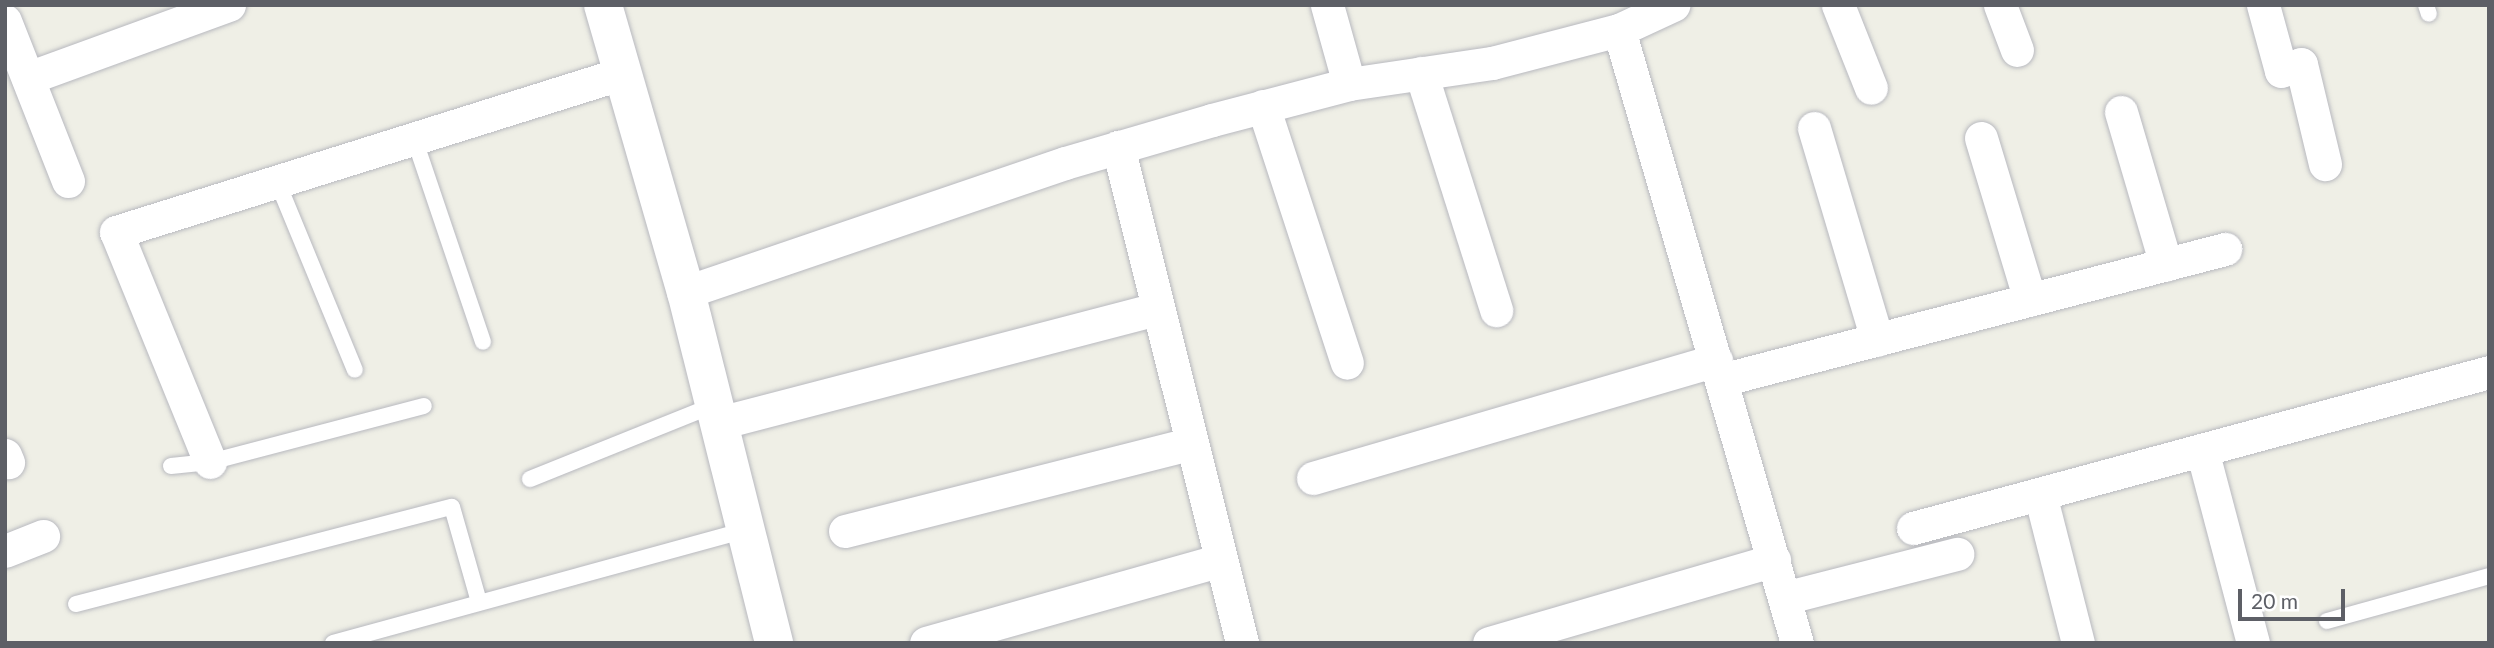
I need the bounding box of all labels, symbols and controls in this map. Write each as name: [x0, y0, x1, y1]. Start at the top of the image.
scale bar: [2242, 574, 2349, 618]
text: 20 m: [2251, 588, 2298, 613]

